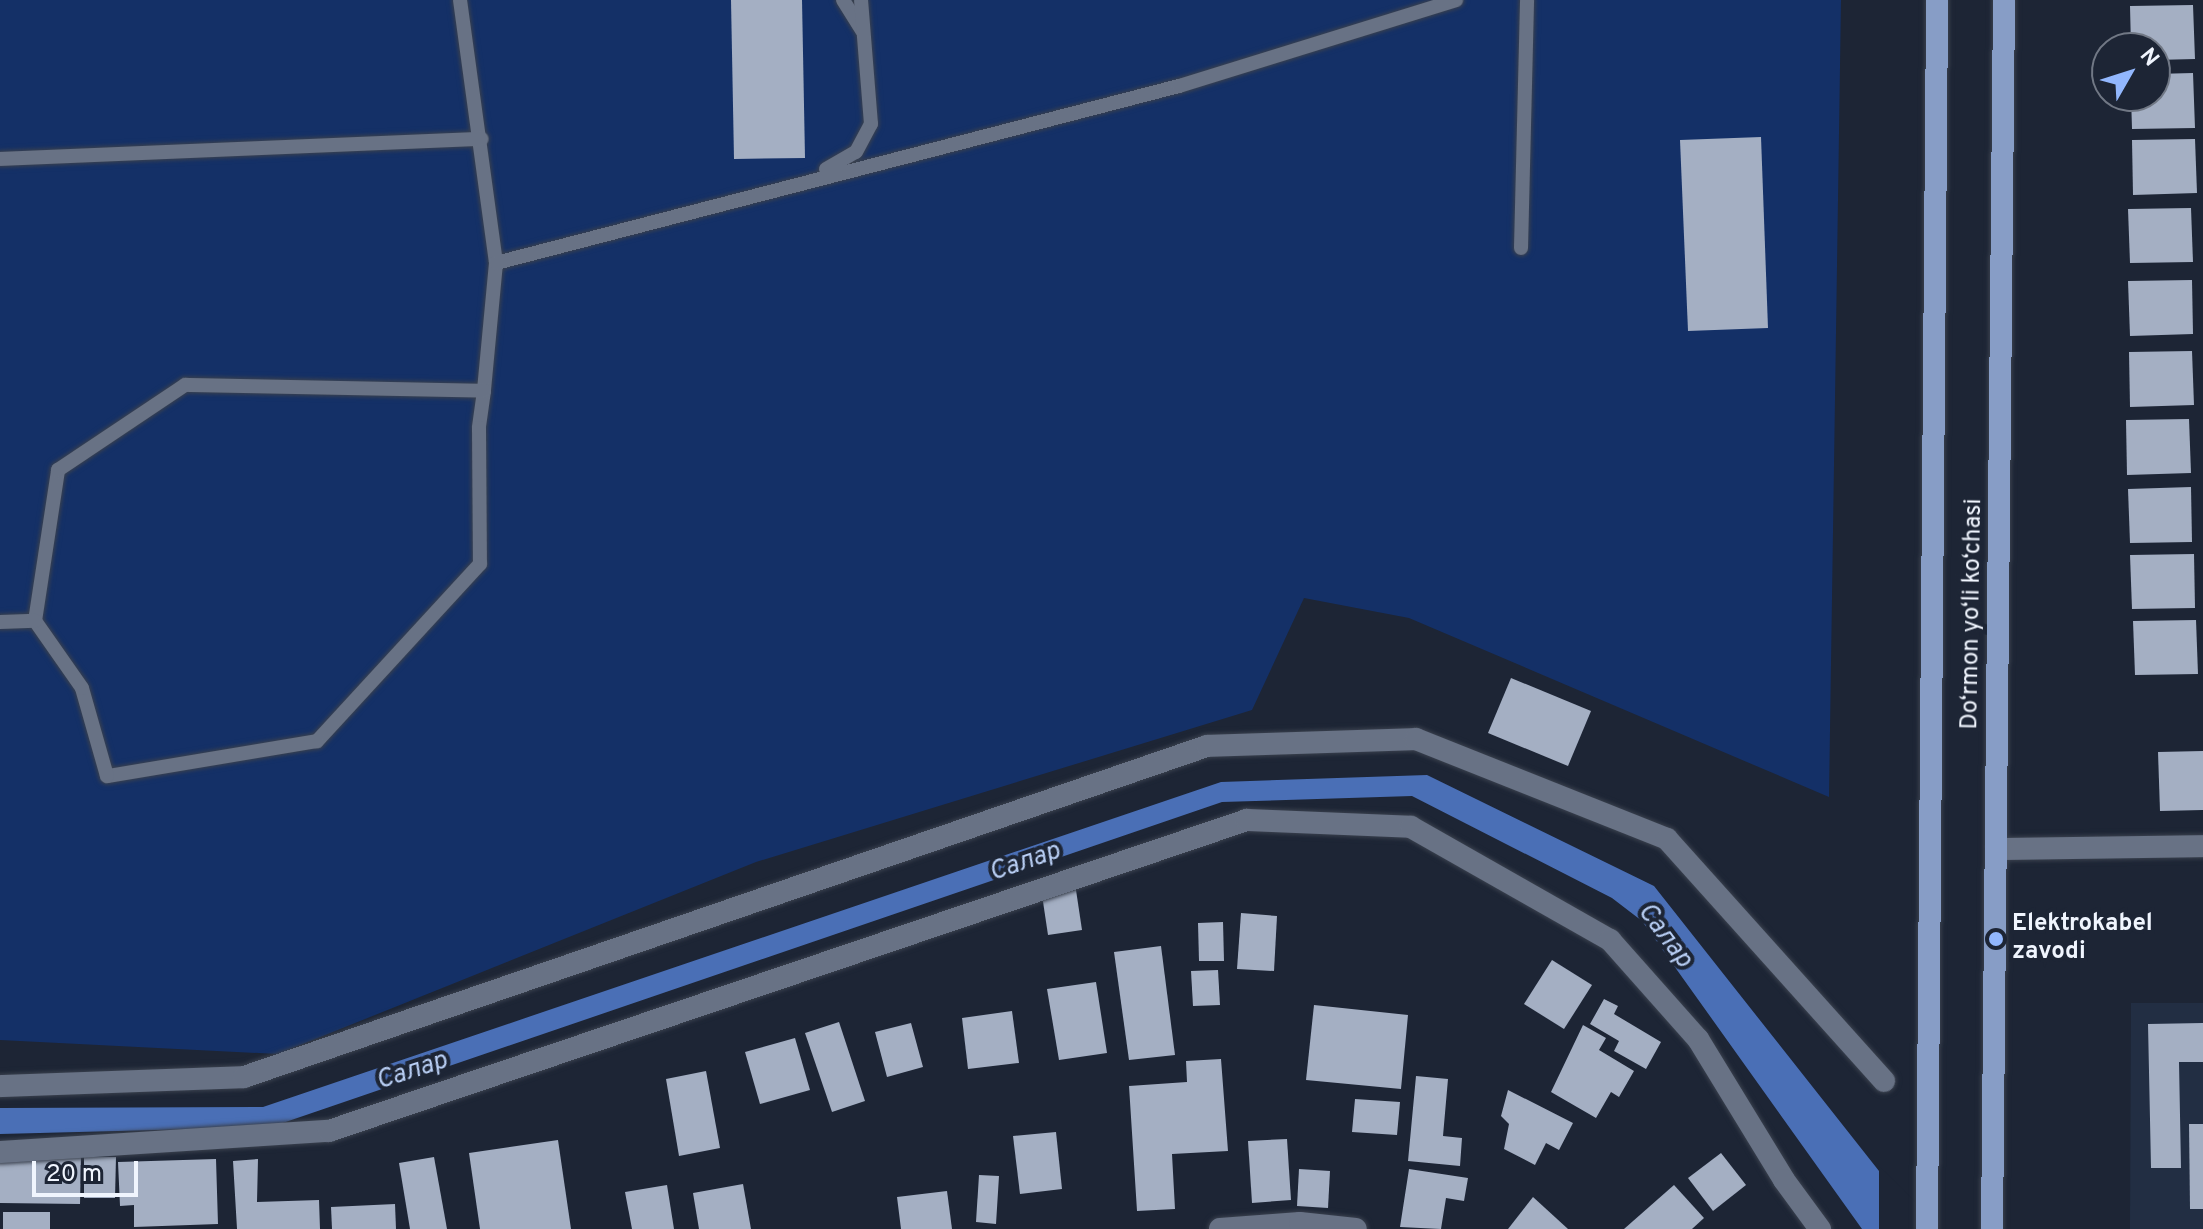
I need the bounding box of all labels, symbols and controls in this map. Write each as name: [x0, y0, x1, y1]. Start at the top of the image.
north arrow: [2091, 32, 2171, 112]
text: N: [2133, 43, 2164, 72]
street label: Do‘rmon yo‘li ko‘chasi: [1957, 498, 1989, 730]
water label: Салар: [986, 836, 1064, 890]
water label: Салар: [1630, 898, 1698, 974]
place label: Elektrokabel zavodi: [2012, 911, 2153, 967]
marker: Elektrokabel zavodi: [1987, 930, 2005, 948]
water label: Салар: [373, 1046, 451, 1098]
scale bar: [36, 1145, 142, 1195]
text: 20 m: [46, 1160, 102, 1190]

